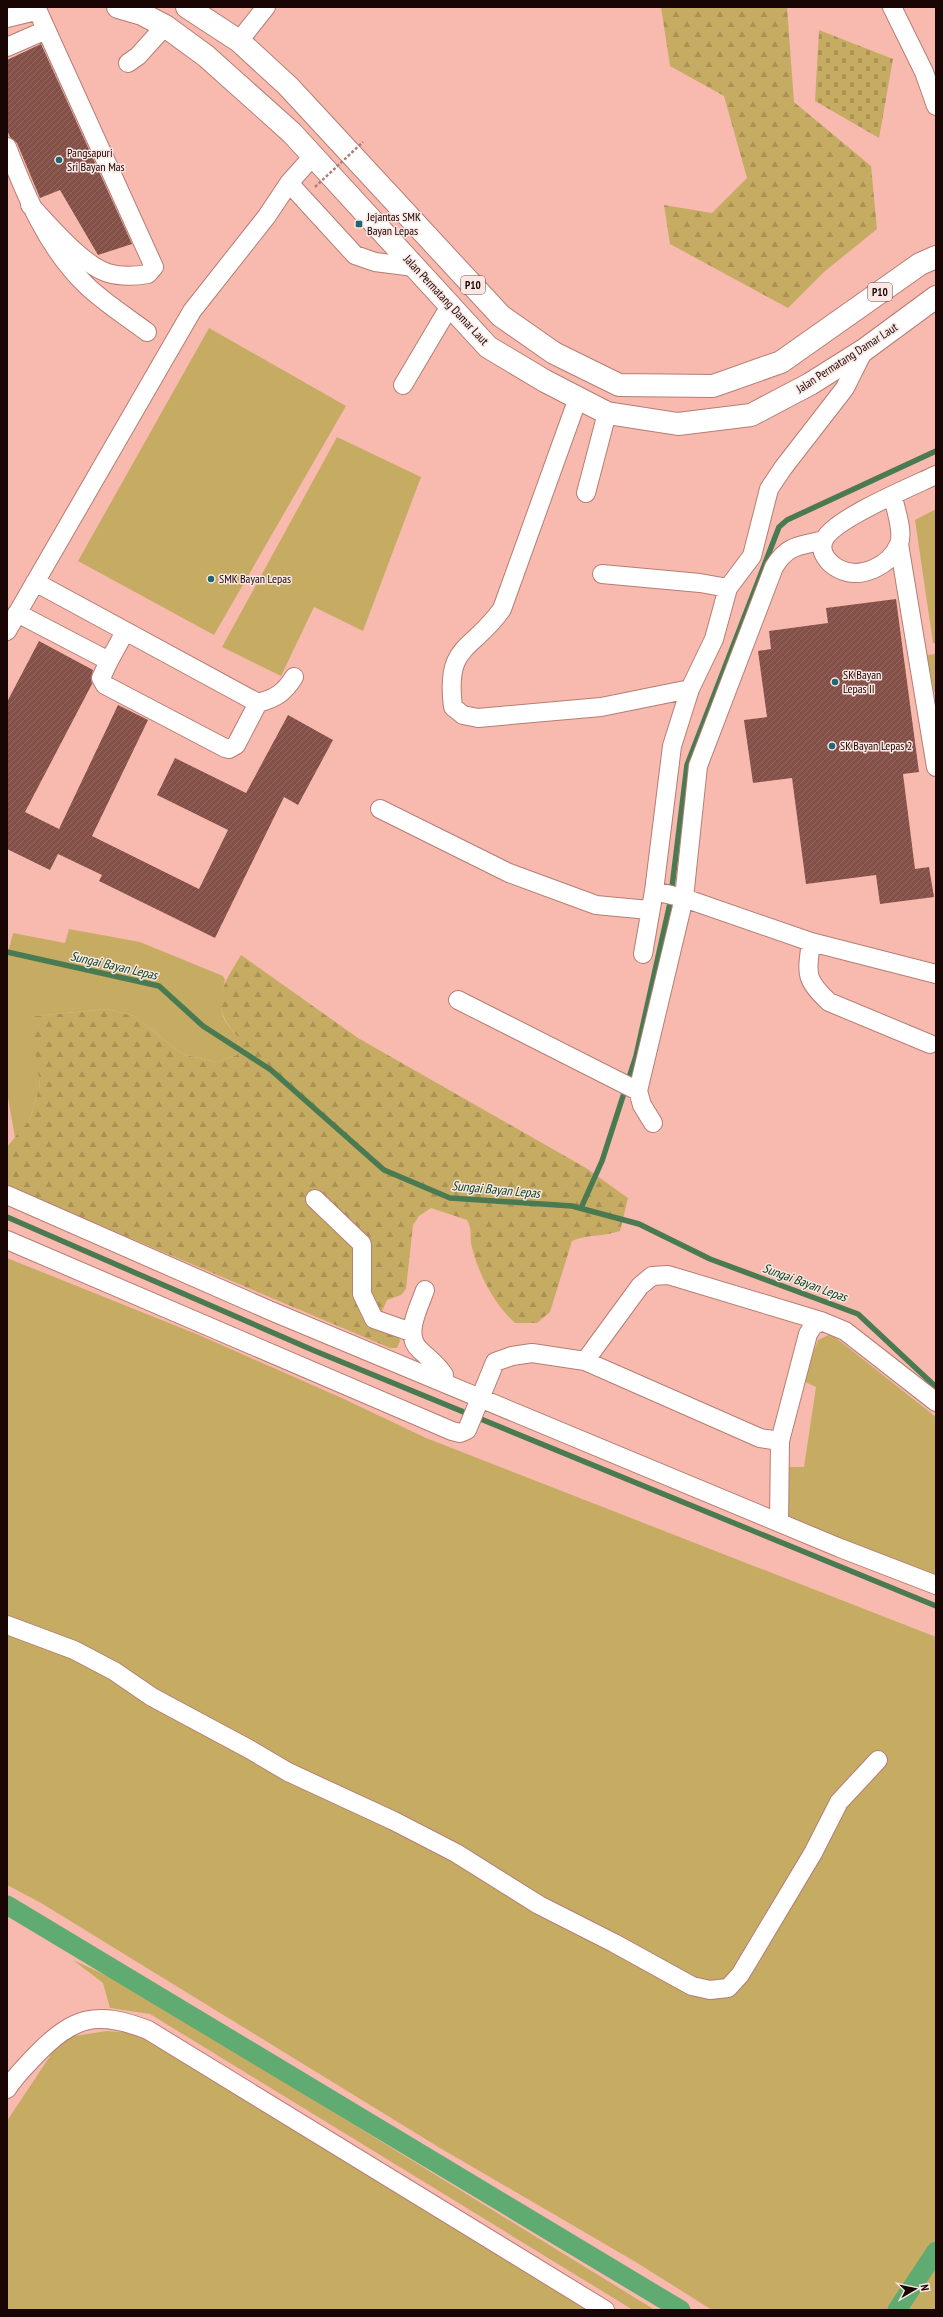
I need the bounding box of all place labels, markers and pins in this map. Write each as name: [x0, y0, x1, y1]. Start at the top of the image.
place label: Pangsapuri Sri Bayan Mas: [67, 145, 125, 174]
marker: Pangsapuri Sri Bayan Mas: [54, 155, 64, 165]
place label: Jejantas SMK Bayan Lepas: [366, 209, 421, 238]
marker: Jejantas SMK Bayan Lepas: [354, 219, 364, 229]
place label: SMK Bayan Lepas: [219, 571, 291, 586]
marker: SMK Bayan Lepas: [206, 574, 216, 584]
place label: SK Bayan Lepas II: [843, 667, 881, 696]
marker: SK Bayan Lepas II: [830, 677, 840, 687]
place label: SK Bayan Lepas 2: [840, 738, 912, 753]
marker: SK Bayan Lepas 2: [827, 741, 837, 751]

